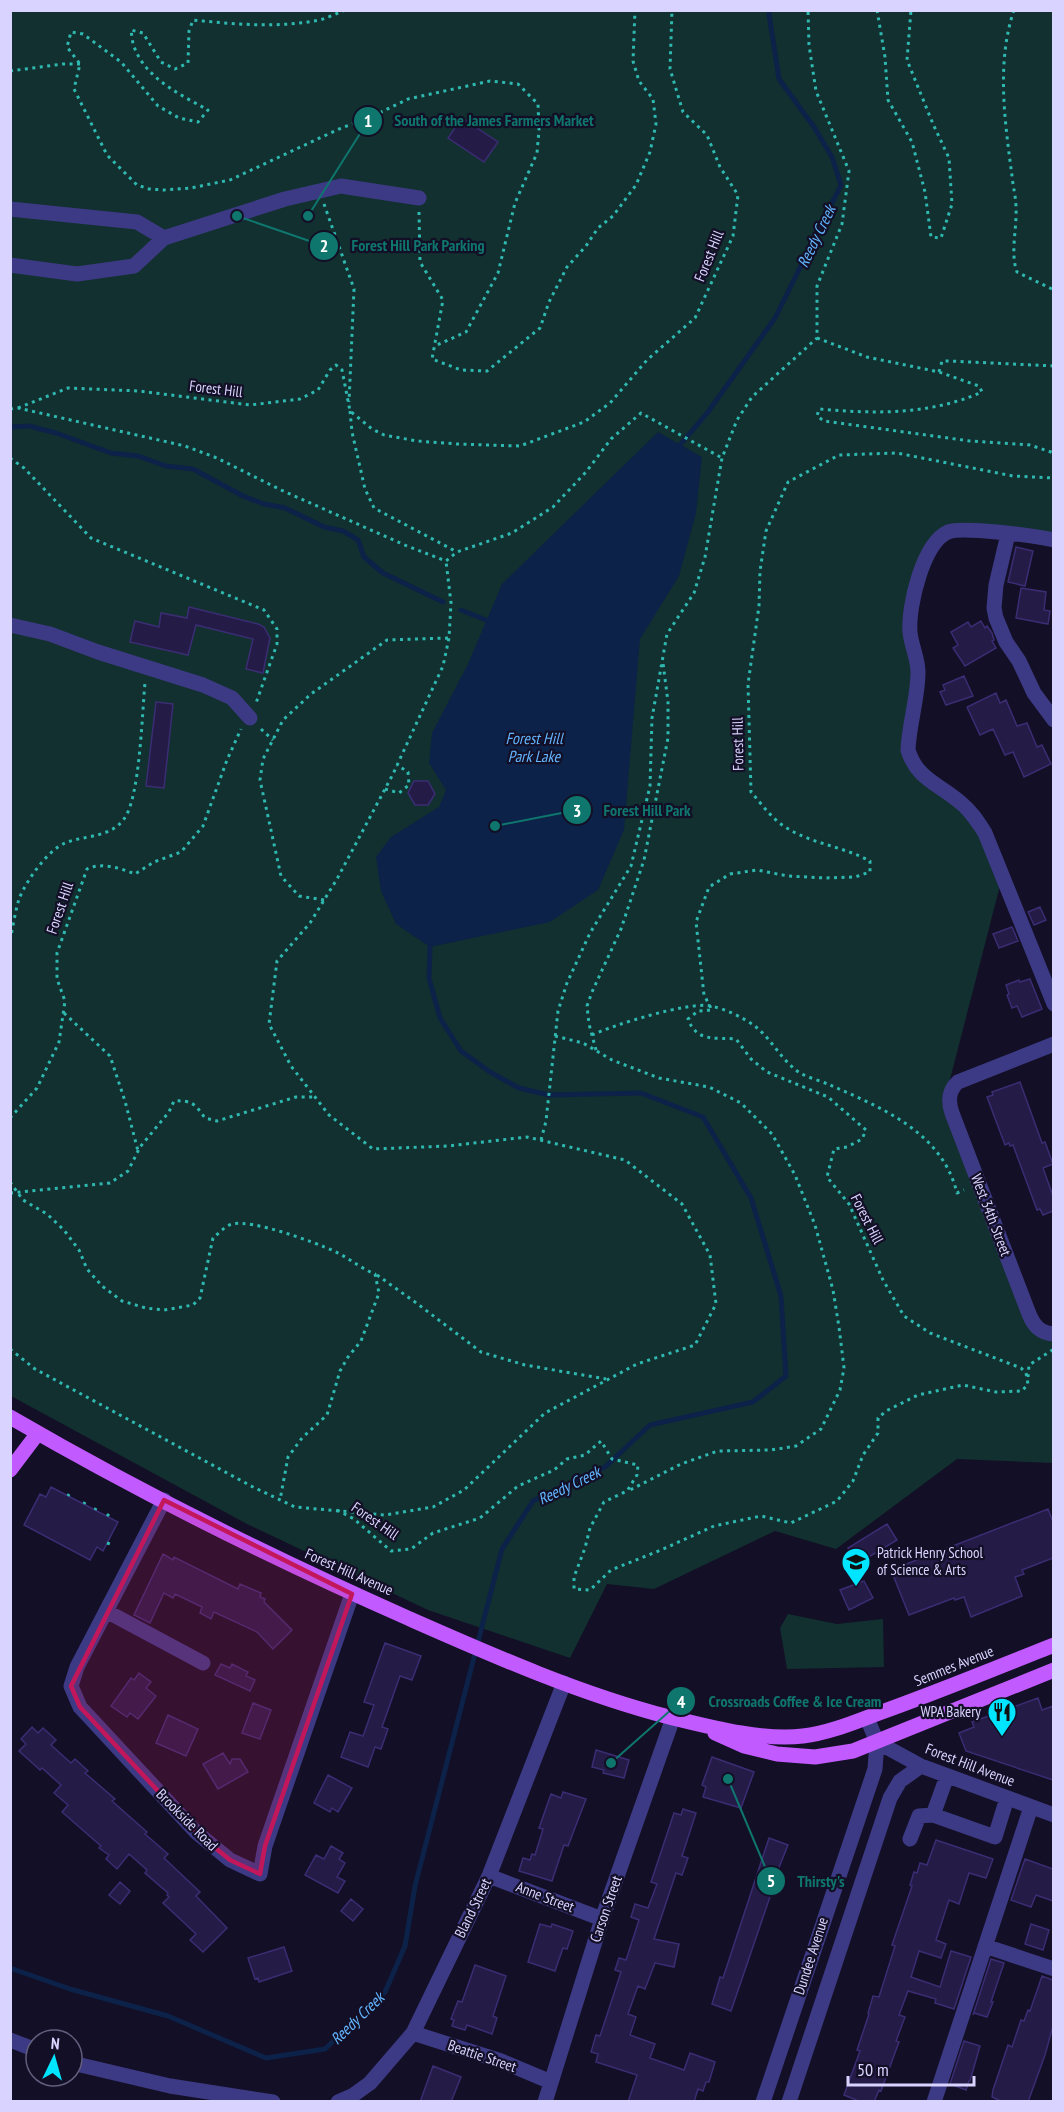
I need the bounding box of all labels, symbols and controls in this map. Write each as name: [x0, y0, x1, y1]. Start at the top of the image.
callout: South of the James Farmers Market: [353, 104, 606, 138]
text: 1: [364, 109, 372, 132]
text: South of the James Farmers Market: [394, 110, 594, 130]
water label: Reedy Creek: [792, 200, 840, 270]
street label: Forest Hill: [690, 227, 728, 284]
callout: Forest Hill Park Parking: [309, 229, 497, 263]
text: 2: [320, 234, 328, 257]
text: Forest Hill Park Parking: [351, 235, 485, 255]
street label: Forest Hill: [188, 376, 244, 401]
street label: Forest Hill: [728, 717, 747, 771]
water label: Forest Hill Park Lake: [505, 728, 564, 766]
callout: Forest Hill Park: [562, 793, 703, 827]
text: 3: [573, 799, 581, 822]
text: Forest Hill Park: [603, 800, 691, 820]
street label: Forest Hill: [42, 879, 77, 936]
street label: West 34th Street: [967, 1171, 1016, 1259]
street label: Forest Hill: [847, 1191, 888, 1247]
water label: Reedy Creek: [535, 1461, 605, 1509]
street label: Forest Hill: [348, 1497, 403, 1544]
place label: Patrick Henry School of Science & Arts: [877, 1543, 983, 1579]
street label: Forest Hill Avenue: [302, 1544, 396, 1599]
school or university icon: Patrick Henry School of Science & Arts: [840, 1546, 872, 1588]
street label: Semmes Avenue: [911, 1641, 996, 1690]
callout: Crossroads Coffee & Ice Cream: [666, 1684, 894, 1718]
text: 4: [677, 1690, 686, 1713]
text: Crossroads Coffee & Ice Cream: [709, 1691, 881, 1711]
restaurant icon: WPA Bakery: [986, 1696, 1018, 1738]
place label: WPA Bakery: [920, 1702, 981, 1721]
street label: Forest Hill Avenue: [923, 1739, 1018, 1790]
street label: Brookside Road: [152, 1785, 222, 1855]
callout: Thirsty's: [756, 1864, 857, 1898]
text: 5: [767, 1869, 775, 1892]
text: Thirsty's: [797, 1871, 845, 1891]
street label: Carson Street: [585, 1873, 626, 1945]
street label: Bland Street: [450, 1875, 495, 1941]
street label: Anne Street: [513, 1877, 577, 1916]
street label: Dundee Avenue: [789, 1915, 832, 1997]
water label: Reedy Creek: [326, 1986, 389, 2048]
north arrow: [24, 2028, 84, 2088]
text: N: [50, 2033, 60, 2053]
street label: Beattie Street: [445, 2035, 519, 2076]
scale bar: [848, 2049, 974, 2087]
text: 50 m: [857, 2058, 889, 2081]

